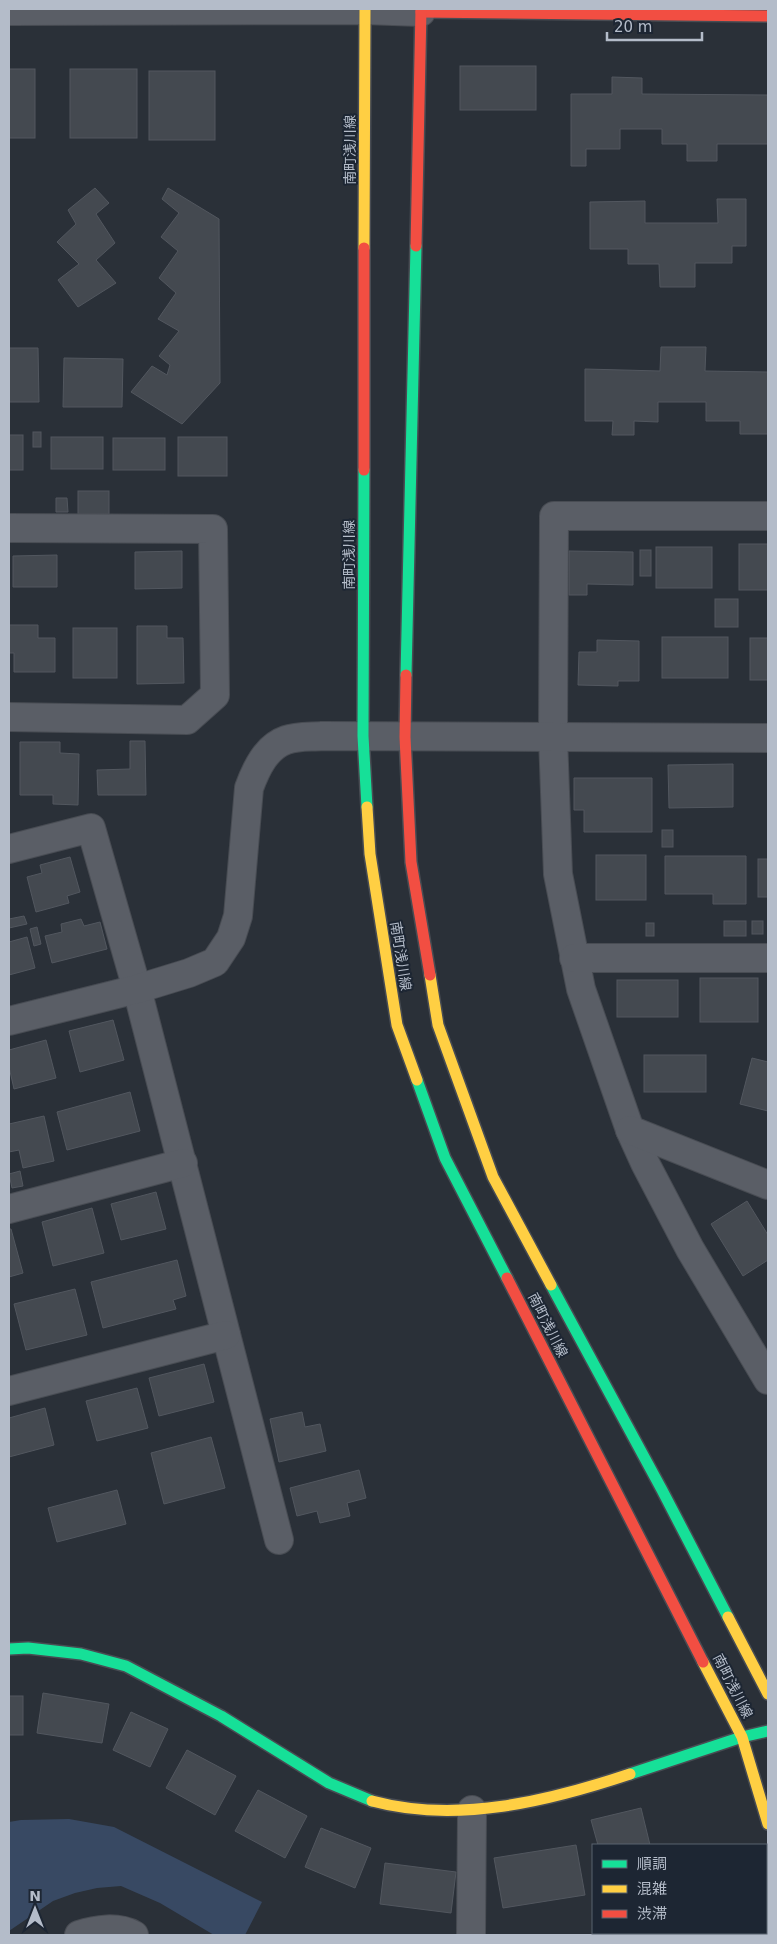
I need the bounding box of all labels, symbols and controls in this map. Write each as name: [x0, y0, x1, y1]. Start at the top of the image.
scale bar: [607, 10, 702, 42]
text: 20 m: [614, 18, 652, 36]
street label: 南町浅川線: [342, 115, 358, 185]
street label: 南町浅川線: [341, 520, 357, 590]
street label: 南町浅川線: [388, 920, 414, 992]
street label: 南町浅川線: [525, 1290, 571, 1360]
street label: 南町浅川線: [710, 1651, 756, 1721]
legend: [592, 1844, 767, 1934]
text: 順調: [637, 1855, 667, 1873]
text: 混雑: [637, 1880, 667, 1898]
north arrow: [10, 1884, 60, 1934]
text: N: [29, 1888, 41, 1904]
text: 渋滞: [637, 1905, 667, 1923]

